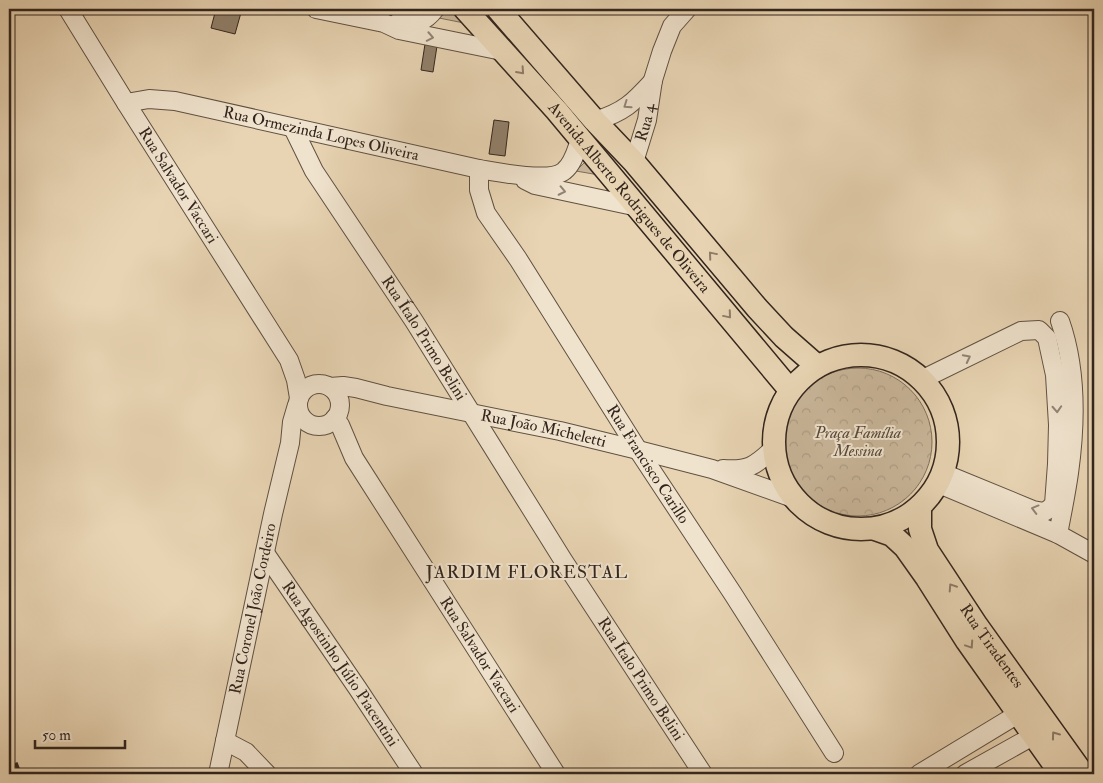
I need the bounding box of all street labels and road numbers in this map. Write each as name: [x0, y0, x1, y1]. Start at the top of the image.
street label: Avenida Alberto Rodrigues de Oliveira: [543, 97, 715, 297]
street label: Rua 4: [631, 101, 659, 144]
street label: Rua Ormezinda Lopes Oliveira: [221, 102, 421, 165]
street label: Rua Salvador Vaccari: [134, 124, 222, 247]
street label: Rua Ítalo Primo Belini: [377, 272, 471, 404]
street label: Rua Francisco Carillo: [602, 401, 694, 528]
street label: Rua João Micheletti: [479, 405, 608, 452]
street label: Rua Coronel João Cordeiro: [225, 521, 281, 696]
street label: Rua Agostinho Júlio Piacentini: [277, 577, 403, 750]
street label: Rua Salvador Vaccari: [435, 593, 524, 716]
street label: Rua Tiradentes: [955, 600, 1028, 692]
street label: Rua Ítalo Primo Belini: [593, 613, 689, 745]

